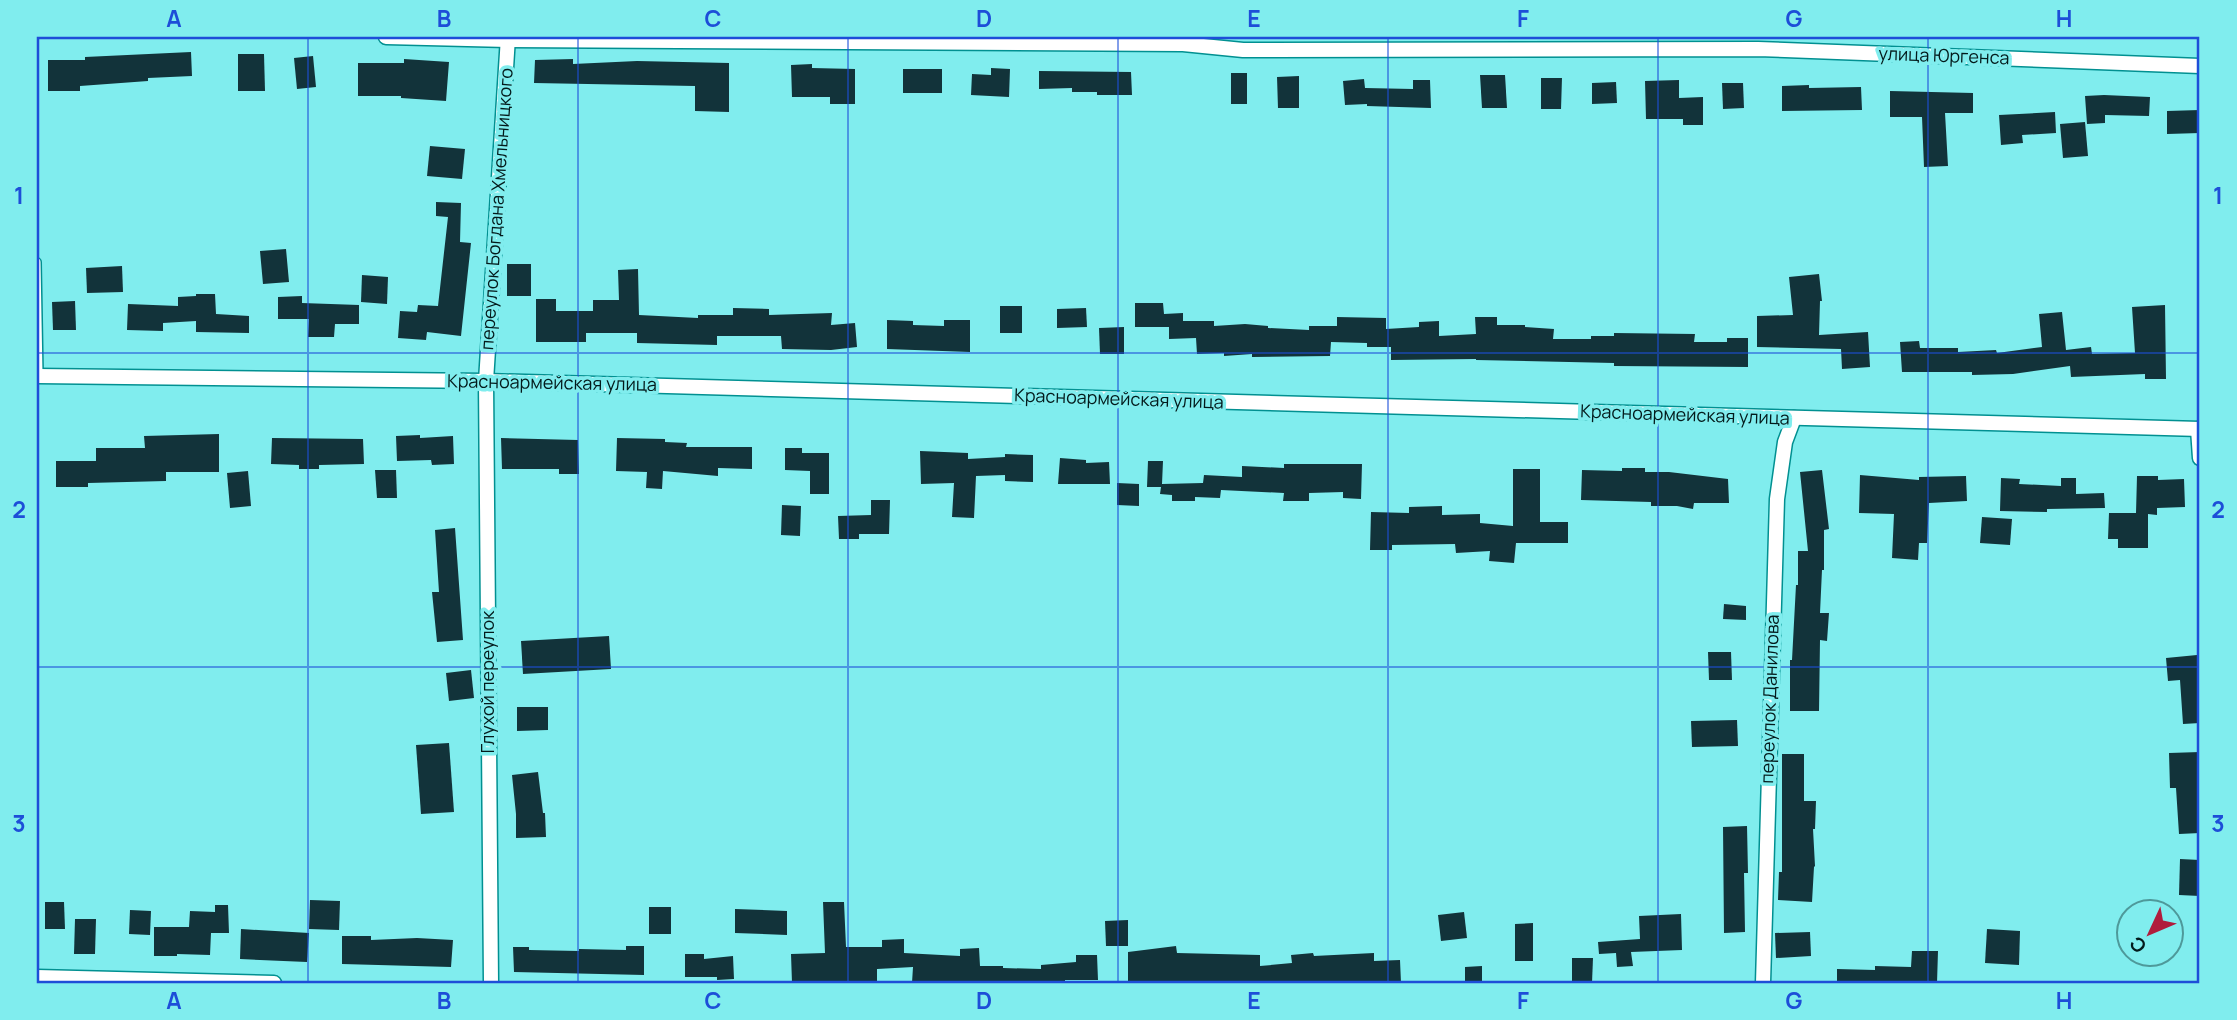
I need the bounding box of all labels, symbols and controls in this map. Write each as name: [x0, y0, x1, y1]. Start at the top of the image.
text: A: [166, 2, 182, 34]
text: B: [437, 2, 451, 34]
text: C: [705, 2, 722, 34]
text: D: [976, 2, 992, 34]
text: E: [1247, 2, 1261, 34]
text: F: [1517, 2, 1529, 34]
text: G: [1786, 2, 1803, 34]
text: H: [2056, 2, 2072, 34]
street label: улица Юргенса: [1878, 41, 2010, 69]
street label: переулок Богдана Хмельницкого: [474, 67, 518, 351]
text: 1: [14, 179, 24, 211]
text: 1: [2213, 179, 2223, 211]
street label: Красноармейская улица: [447, 368, 657, 396]
street label: Красноармейская улица: [1014, 382, 1224, 414]
street label: Красноармейская улица: [1580, 398, 1790, 430]
text: 2: [12, 493, 26, 525]
text: 2: [2211, 493, 2225, 525]
street label: Глухой переулок: [475, 610, 499, 753]
street label: переулок Данилова: [1754, 614, 1784, 784]
text: 3: [12, 807, 26, 839]
text: 3: [2211, 807, 2225, 839]
north arrow: [2114, 898, 2184, 968]
text: С: [2124, 931, 2152, 959]
text: A: [166, 984, 182, 1016]
text: B: [437, 984, 451, 1016]
text: C: [705, 984, 722, 1016]
text: D: [976, 984, 992, 1016]
text: E: [1247, 984, 1261, 1016]
text: F: [1517, 984, 1529, 1016]
text: G: [1786, 984, 1803, 1016]
text: H: [2056, 984, 2072, 1016]

